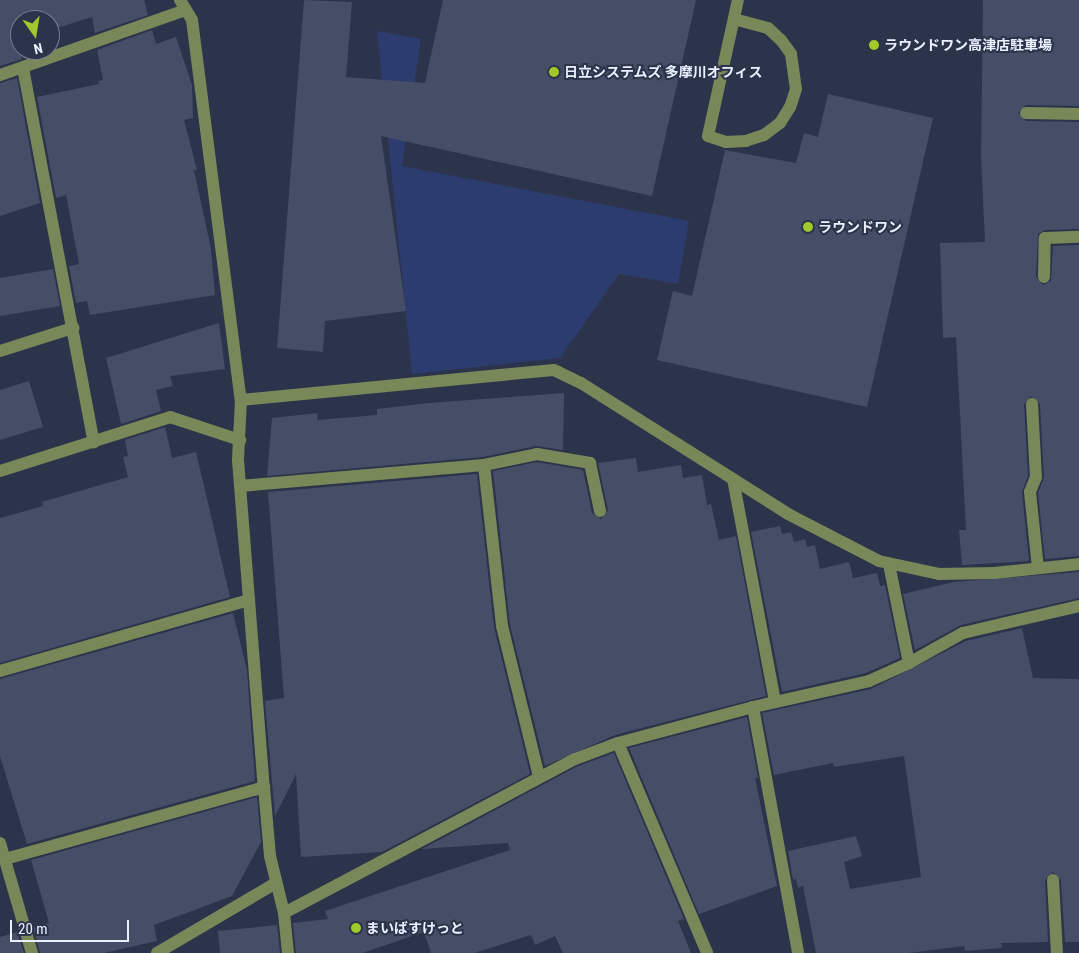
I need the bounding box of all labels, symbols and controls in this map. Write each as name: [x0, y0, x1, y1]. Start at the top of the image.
north arrow: [10, 10, 60, 60]
place label: ラウンドワン高津店駐車場: [884, 37, 1052, 53]
marker: ラウンドワン高津店駐車場: [868, 39, 880, 51]
text: N: [32, 40, 44, 57]
place label: 日立システムズ 多摩川オフィス: [564, 64, 763, 80]
marker: 日立システムズ 多摩川オフィス: [548, 66, 560, 78]
place label: ラウンドワン: [818, 219, 902, 235]
marker: ラウンドワン: [802, 221, 814, 233]
scale bar: [12, 910, 131, 942]
text: 20 m: [18, 920, 48, 938]
place label: まいばすけっと: [366, 920, 464, 936]
marker: まいばすけっと: [350, 922, 362, 934]

